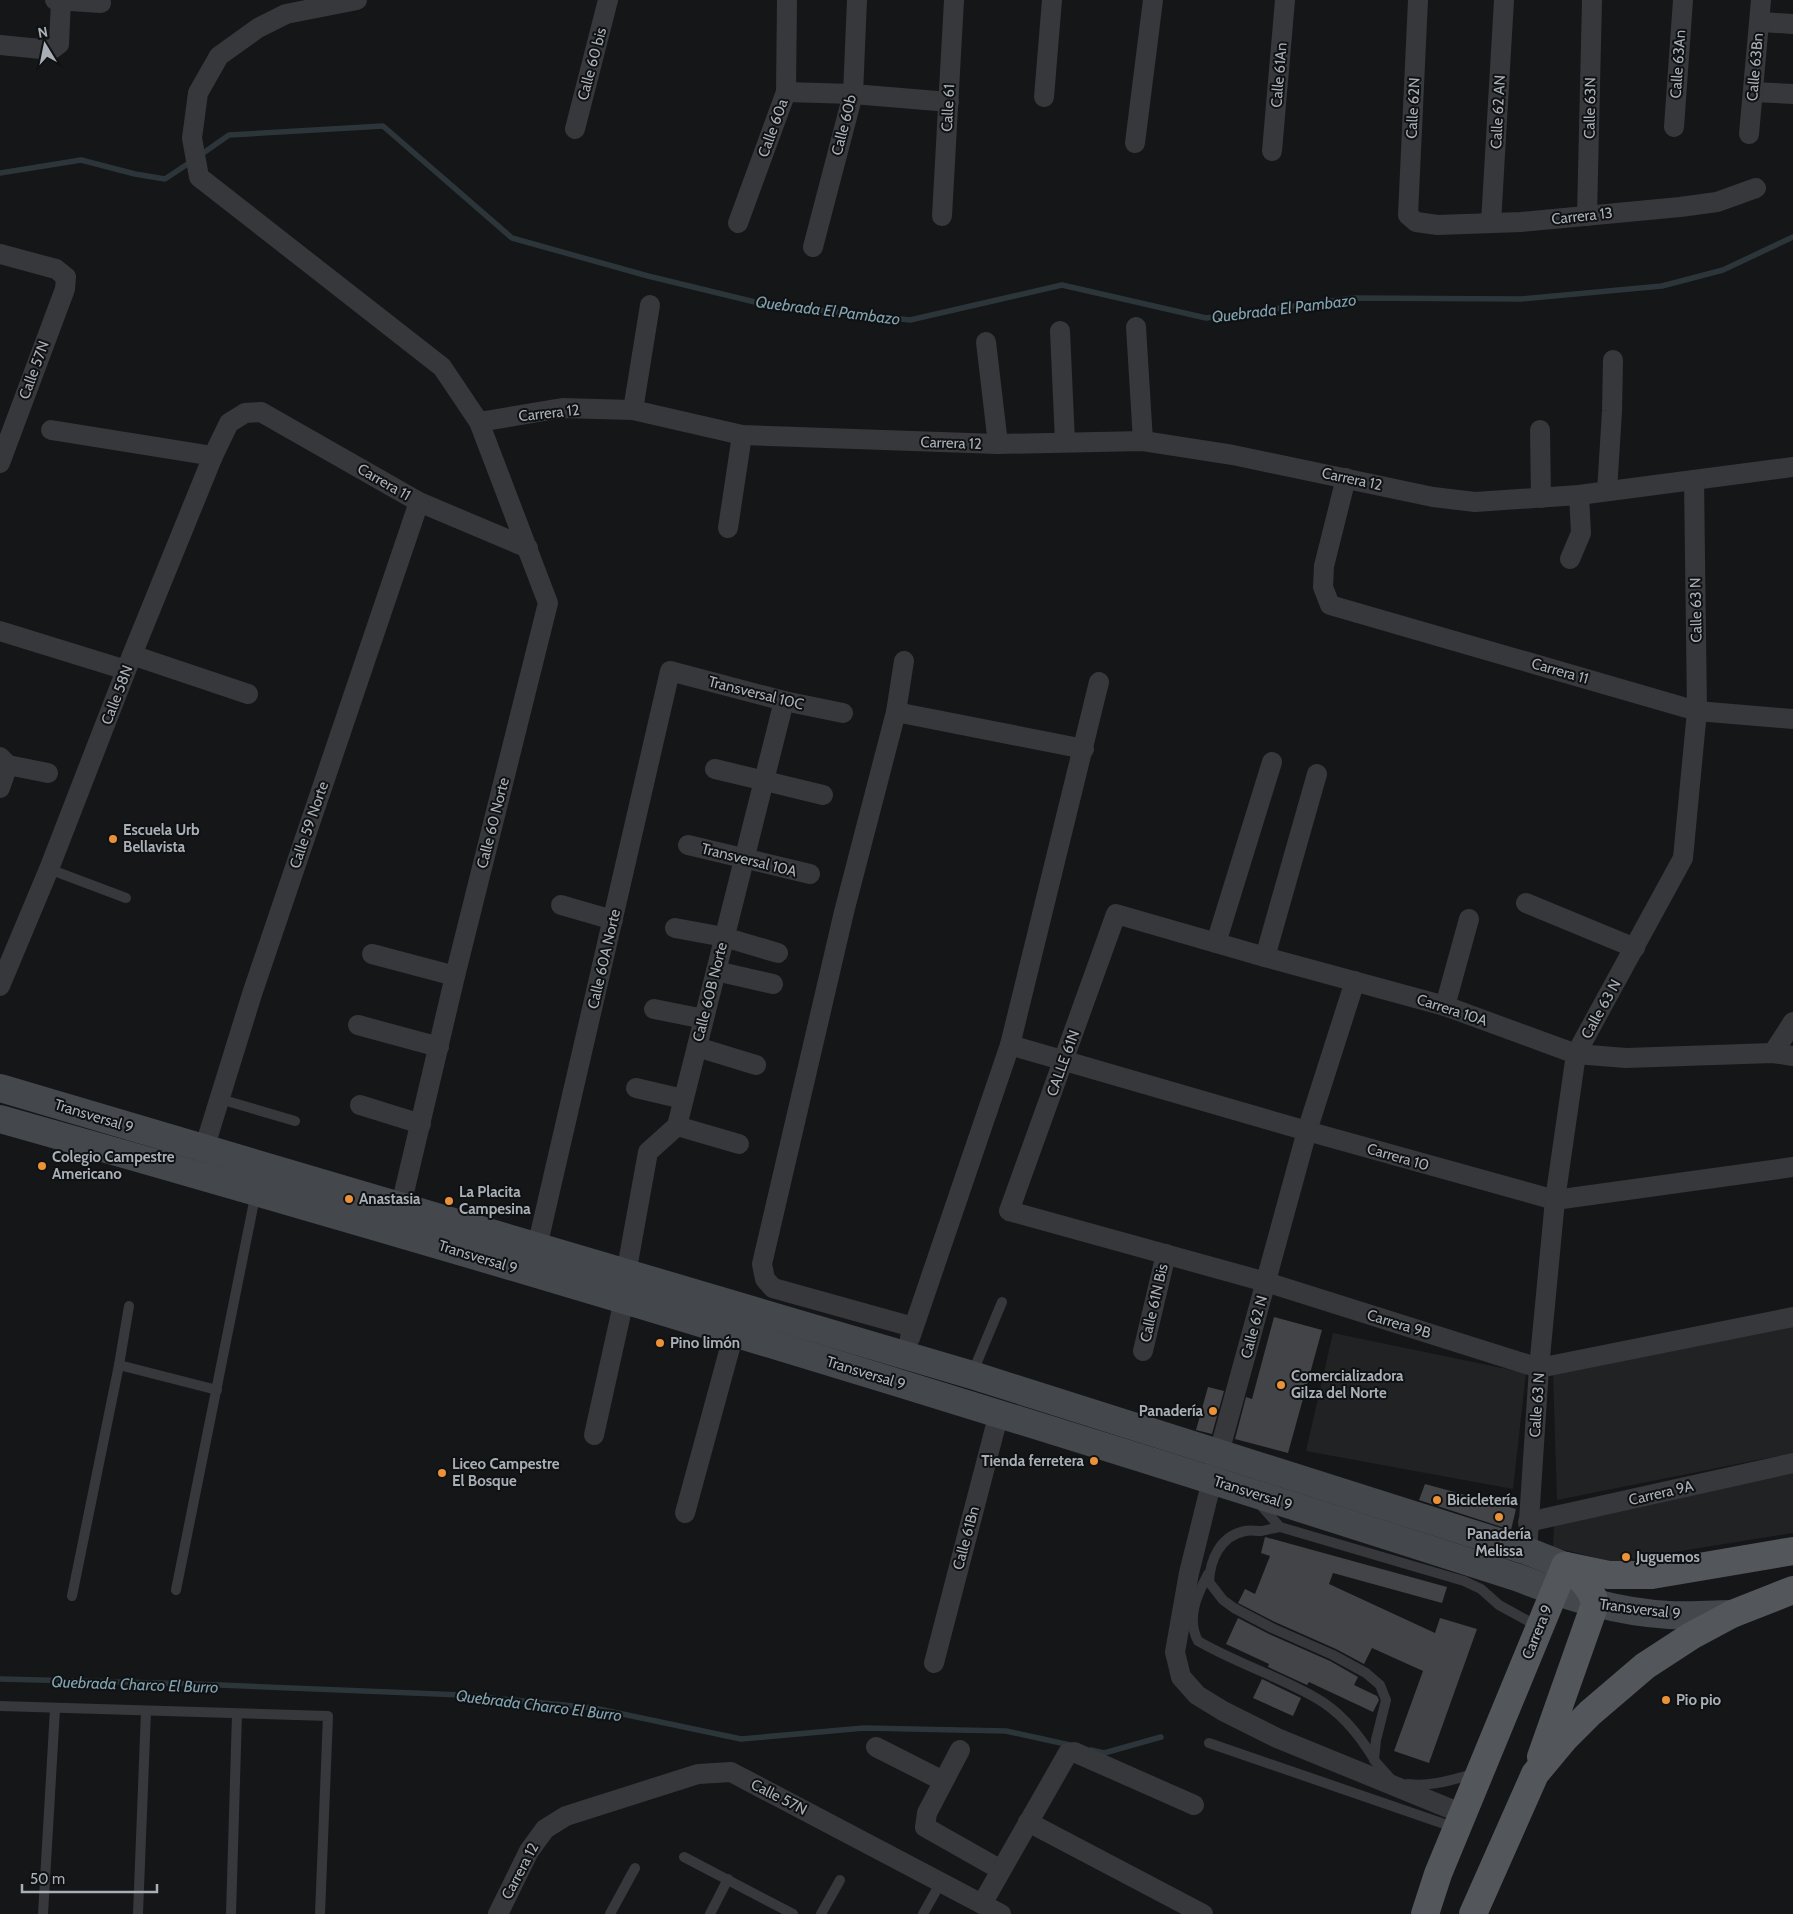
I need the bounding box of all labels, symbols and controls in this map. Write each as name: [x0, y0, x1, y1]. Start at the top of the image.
north arrow: [20, 20, 70, 70]
text: N: [36, 22, 49, 42]
street label: Calle 60 bis: [574, 26, 610, 102]
street label: Calle 63An: [1667, 29, 1689, 99]
street label: Calle 63Bn: [1743, 32, 1767, 102]
street label: Calle 61An: [1267, 42, 1291, 108]
street label: Calle 62 AN: [1487, 75, 1509, 149]
street label: Calle 62N: [1402, 77, 1424, 139]
street label: Calle 63N: [1580, 77, 1600, 139]
street label: Calle 61: [938, 84, 958, 132]
street label: Calle 60b: [828, 93, 860, 157]
street label: Calle 60a: [754, 96, 792, 160]
street label: Carrera 13: [1550, 204, 1614, 228]
water label: Quebrada El Pambazo: [1211, 290, 1357, 327]
water label: Quebrada El Pambazo: [755, 292, 901, 329]
street label: Calle 57N: [15, 338, 53, 402]
street label: Carrera 12: [518, 401, 581, 425]
street label: Carrera 12: [920, 433, 982, 453]
street label: Carrera 11: [354, 460, 414, 504]
street label: Carrera 12: [1320, 464, 1384, 494]
street label: Calle 63 N: [1686, 577, 1706, 643]
street label: Carrera 11: [1529, 654, 1591, 688]
street label: Calle 58N: [97, 663, 137, 727]
street label: Transversal 10C: [706, 672, 806, 714]
street label: Calle 60 Norte: [473, 775, 513, 870]
street label: Calle 59 Norte: [286, 779, 332, 871]
place label: Escuela Urb Bellavista: [123, 821, 200, 856]
marker: Escuela Urb Bellavista: [107, 833, 119, 845]
street label: Transversal 10A: [699, 839, 799, 881]
street label: Calle 60A Norte: [584, 907, 624, 1011]
street label: Calle 60B Norte: [689, 940, 731, 1044]
street label: Calle 63 N: [1577, 976, 1625, 1042]
street label: Carrera 10A: [1414, 990, 1490, 1030]
street label: CALLE 61N: [1043, 1027, 1083, 1099]
street label: Transversal 9: [52, 1095, 136, 1137]
street label: Carrera 10: [1365, 1140, 1431, 1174]
place label: Colegio Campestre Americano: [52, 1148, 175, 1183]
marker: Colegio Campestre Americano: [36, 1160, 48, 1172]
place label: La Placita Campesina: [459, 1183, 531, 1218]
place label: Anastasia: [359, 1190, 421, 1208]
marker: Anastasia: [343, 1193, 355, 1205]
marker: La Placita Campesina: [443, 1195, 455, 1207]
street label: Transversal 9: [436, 1236, 520, 1278]
street label: Calle 61N Bis: [1136, 1262, 1172, 1344]
street label: Calle 62 N: [1237, 1293, 1271, 1361]
street label: Carrera 9B: [1365, 1306, 1433, 1342]
place label: Pino limón: [670, 1334, 740, 1352]
marker: Pino limón: [654, 1337, 666, 1349]
street label: Transversal 9: [824, 1352, 908, 1394]
place label: Comercializadora Gilza del Norte: [1291, 1367, 1404, 1402]
street label: Calle 63 N: [1526, 1372, 1548, 1438]
marker: Comercializadora Gilza del Norte: [1275, 1379, 1287, 1391]
place label: Panadería: [1139, 1402, 1204, 1420]
marker: Panadería: [1207, 1405, 1219, 1417]
place label: Tienda ferretera: [981, 1452, 1085, 1470]
place label: Liceo Campestre El Bosque: [452, 1455, 560, 1490]
marker: Tienda ferretera: [1088, 1455, 1100, 1467]
marker: Liceo Campestre El Bosque: [436, 1467, 448, 1479]
street label: Transversal 9: [1211, 1472, 1295, 1514]
street label: Carrera 9A: [1627, 1477, 1696, 1509]
place label: Bicicletería: [1447, 1491, 1518, 1509]
marker: Bicicletería: [1431, 1494, 1443, 1506]
street label: Calle 61Bn: [949, 1504, 983, 1572]
marker: Panadería Melissa: [1493, 1511, 1505, 1523]
place label: Panadería Melissa: [1467, 1525, 1532, 1560]
place label: Juguemos: [1635, 1548, 1700, 1566]
marker: Juguemos: [1620, 1551, 1632, 1563]
street label: Transversal 9: [1598, 1595, 1682, 1623]
street label: Carrera 9: [1518, 1602, 1556, 1662]
water label: Quebrada Charco El Burro: [51, 1672, 219, 1697]
water label: Quebrada Charco El Burro: [455, 1686, 623, 1725]
place label: Pio pio: [1676, 1691, 1722, 1709]
marker: Pio pio: [1660, 1694, 1672, 1706]
street label: Calle 57N: [748, 1775, 810, 1819]
street label: Carrera 12: [498, 1840, 542, 1902]
scale bar: [22, 1862, 158, 1894]
text: 50 m: [30, 1870, 65, 1888]

